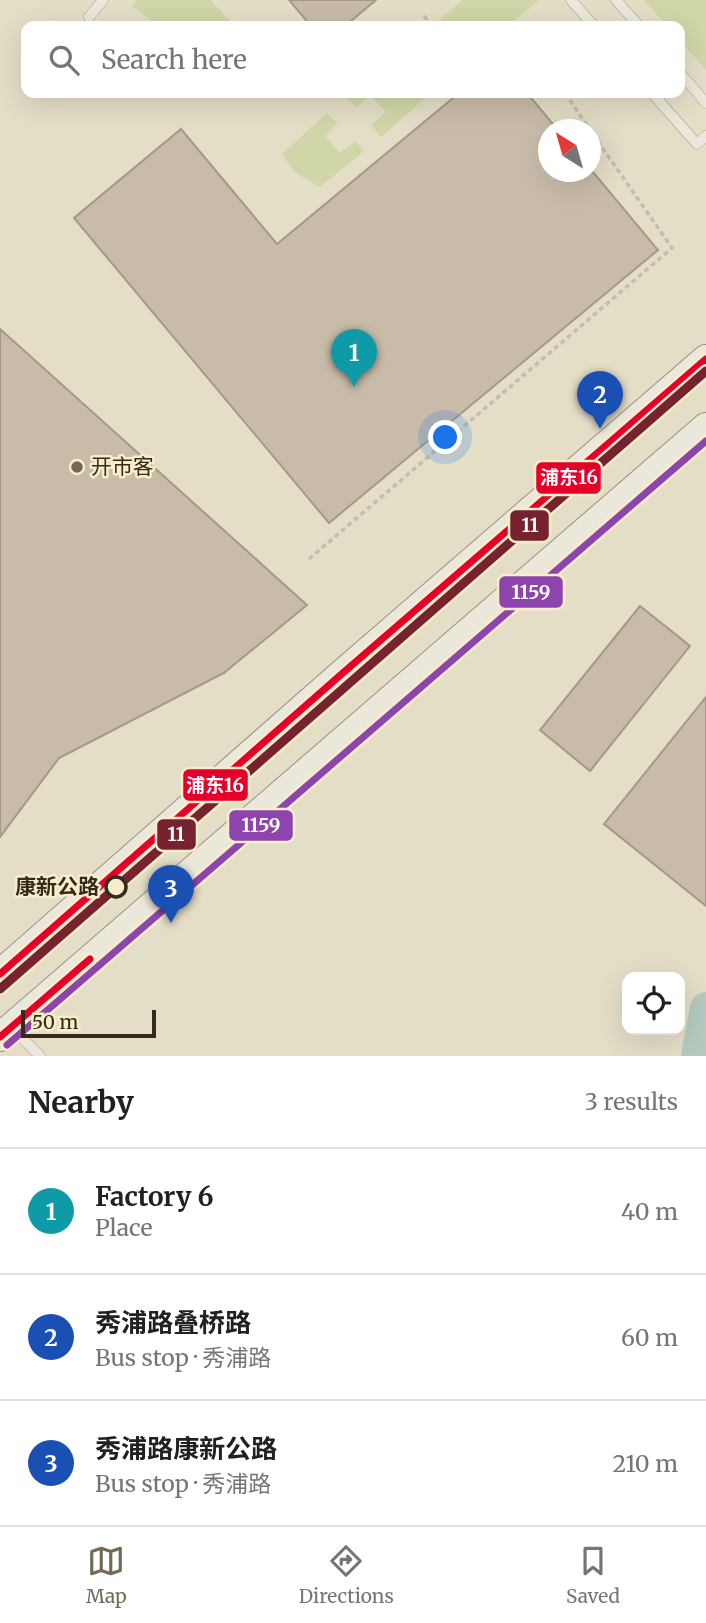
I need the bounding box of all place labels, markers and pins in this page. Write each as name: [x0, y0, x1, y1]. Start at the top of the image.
pin: 1: [331, 329, 377, 387]
pin: 2: [577, 371, 623, 429]
place label: 开市客: [91, 453, 154, 480]
marker: 开市客: [69, 459, 85, 475]
pin: 3: [148, 865, 194, 923]
place label: 康新公路: [15, 873, 99, 900]
marker: 康新公路: [105, 876, 127, 898]

